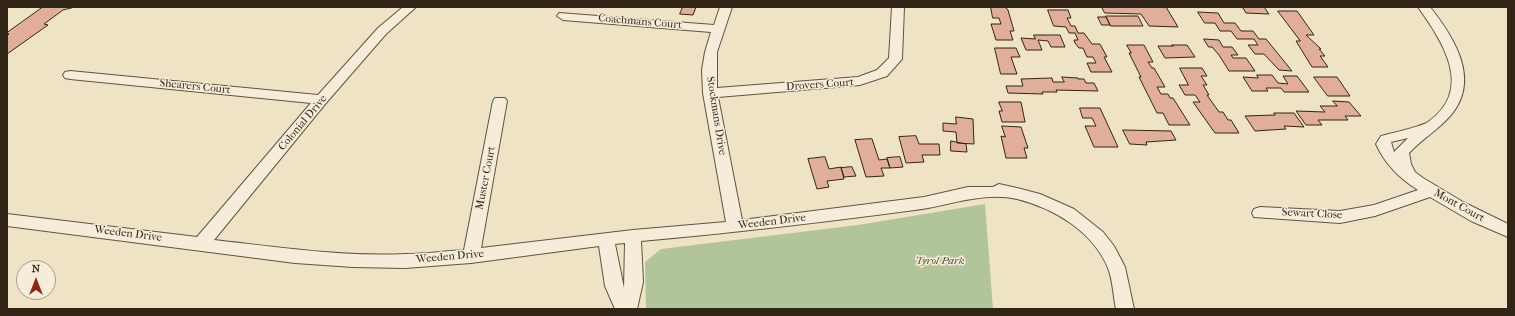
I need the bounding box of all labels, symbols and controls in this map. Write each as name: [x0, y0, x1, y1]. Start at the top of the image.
street label: Coachmans Court: [598, 12, 682, 32]
street label: Stockmans Drive: [703, 76, 729, 156]
street label: Drovers Court: [786, 76, 854, 94]
street label: Shearers Court: [159, 77, 231, 97]
street label: Colonial Drive: [276, 93, 330, 153]
street label: Muster Court: [473, 145, 499, 211]
street label: Mont Court: [1431, 187, 1487, 225]
street label: Sewart Close: [1281, 206, 1343, 222]
street label: Weeden Drive: [737, 211, 807, 233]
street label: Weeden Drive: [93, 223, 163, 245]
street label: Weeden Drive: [416, 247, 484, 267]
park label: Tyrol Park: [915, 254, 965, 268]
north arrow: [16, 260, 56, 300]
text: N: [32, 262, 40, 275]

